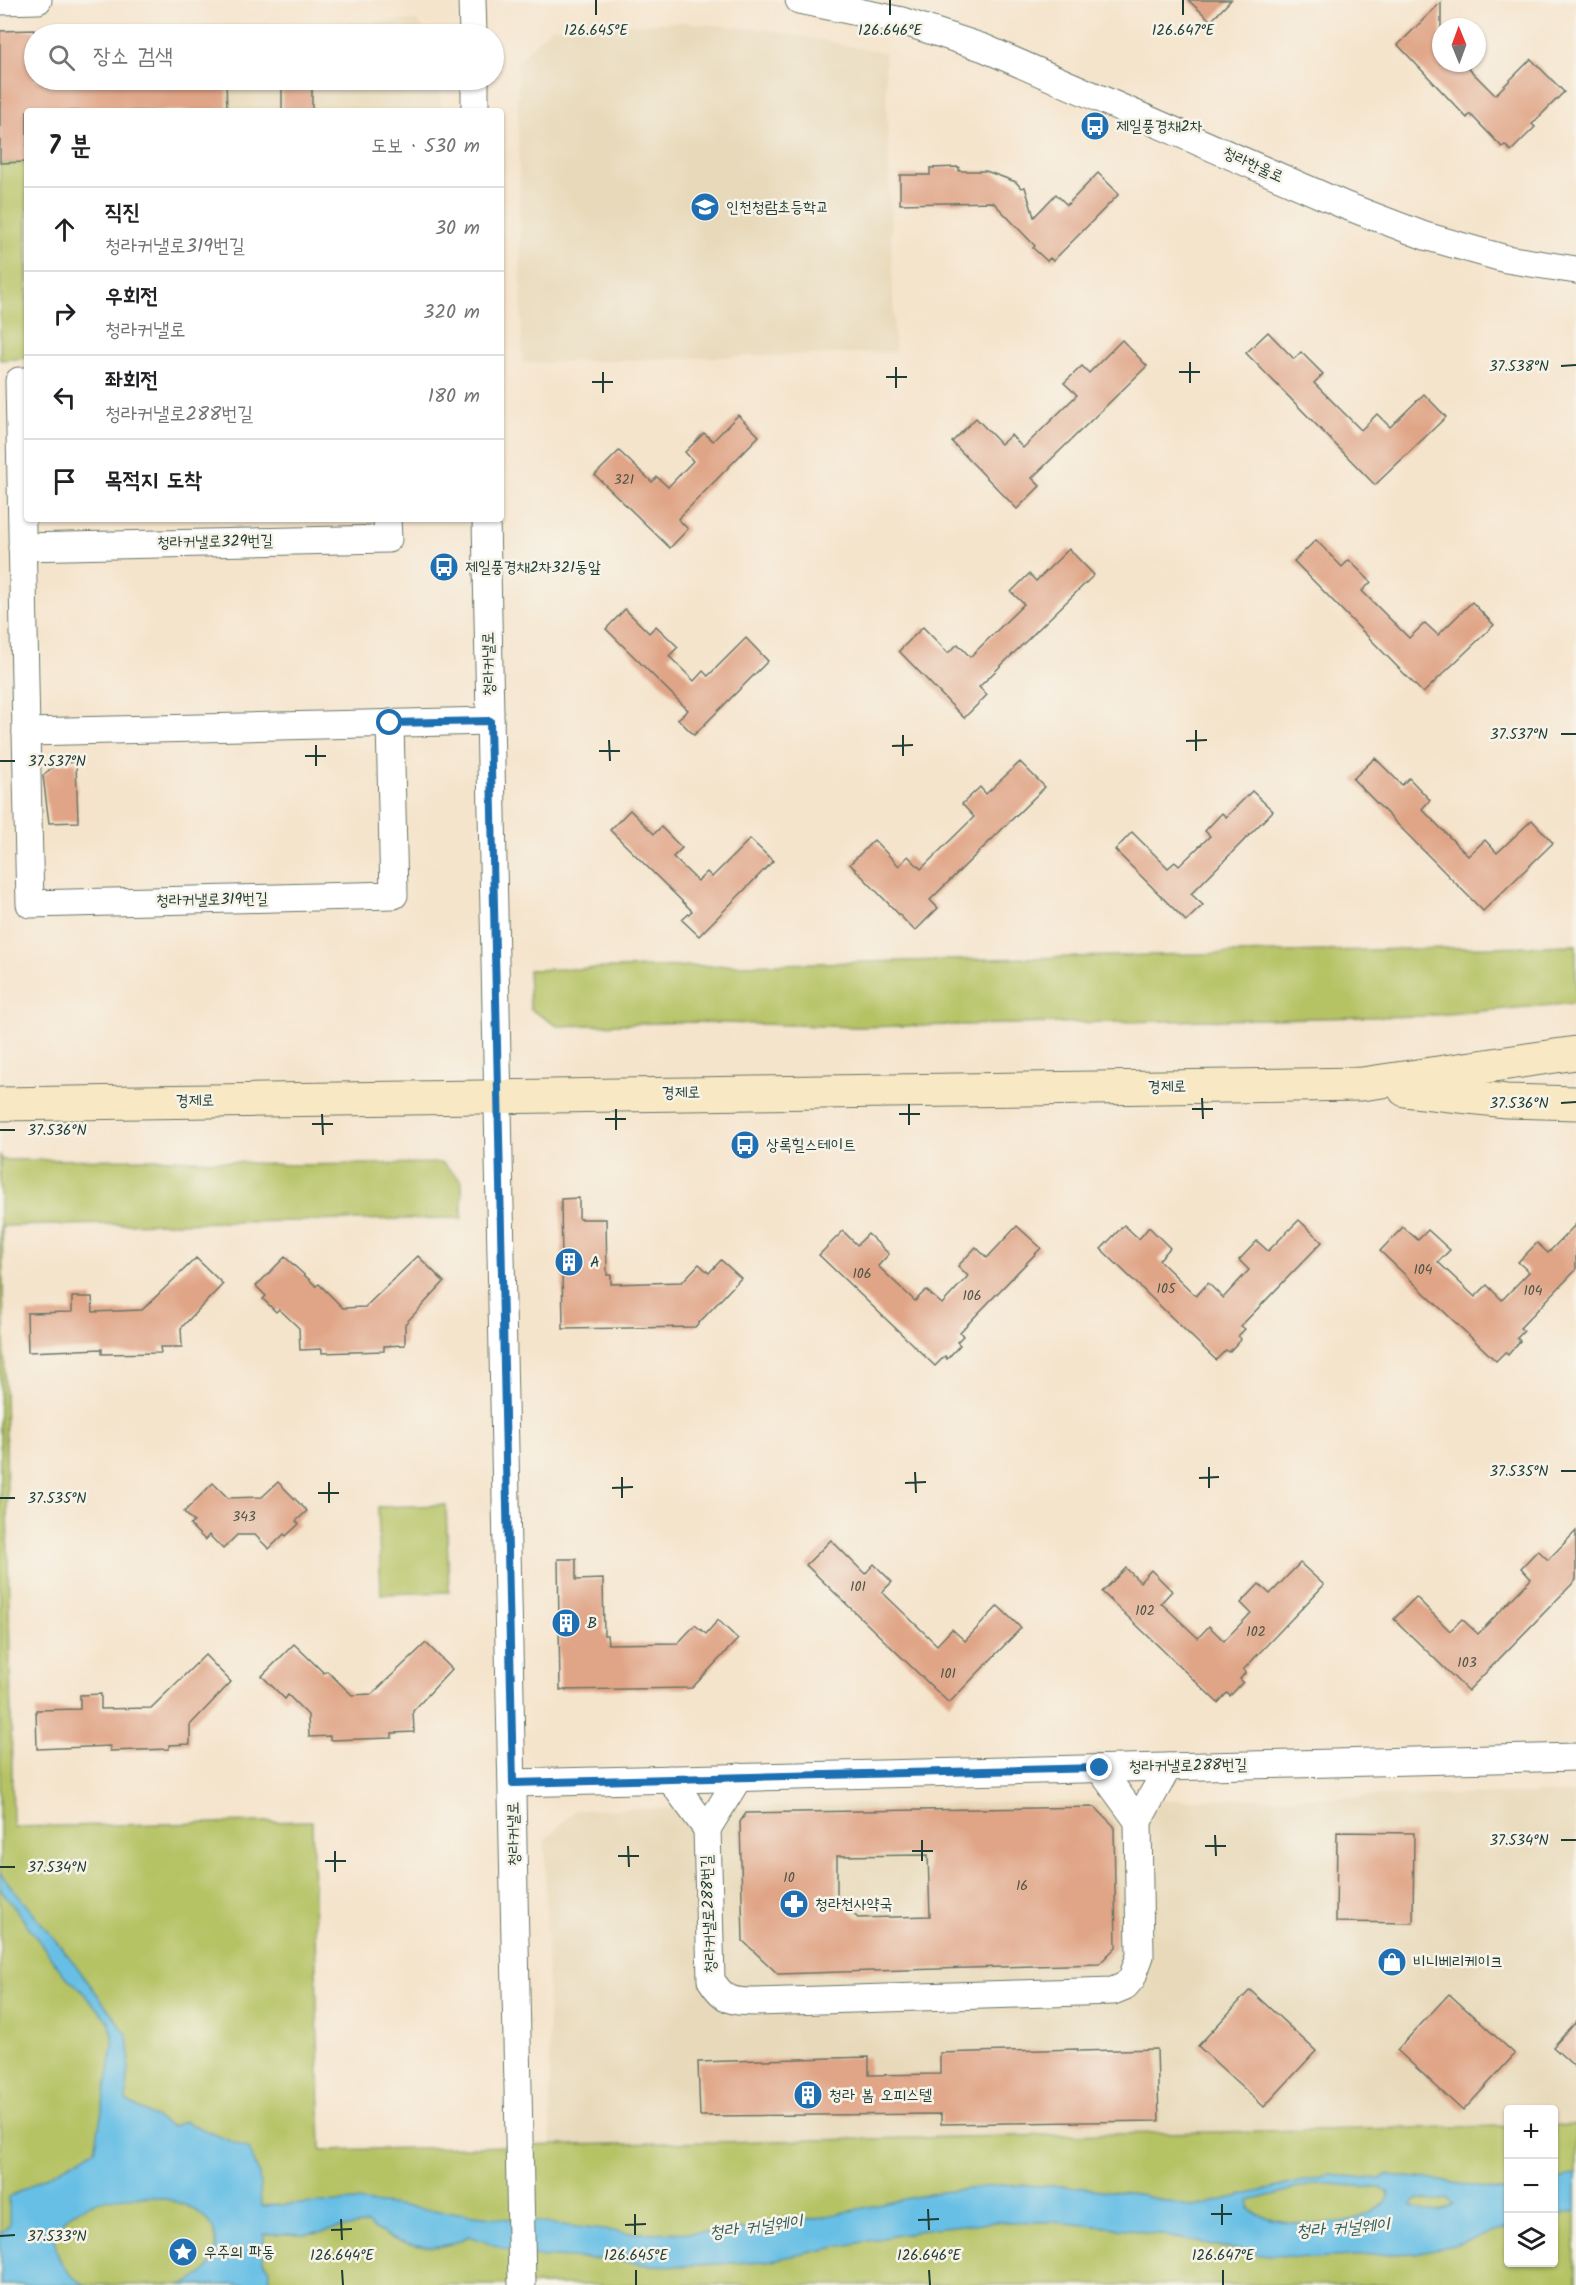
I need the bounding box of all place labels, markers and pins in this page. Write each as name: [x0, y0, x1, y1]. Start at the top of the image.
bus stop icon: 제일풍경채2차: [1079, 110, 1111, 142]
place label: 제일풍경채2차: [1116, 114, 1203, 139]
school or university icon: 인천청람초등학교: [689, 191, 721, 223]
place label: 인천청람초등학교: [726, 195, 829, 220]
bus stop icon: 제일풍경채2차321동앞: [428, 551, 460, 583]
place label: 제일풍경채2차321동앞: [465, 555, 601, 580]
bus stop icon: 상록힐스테이트: [729, 1129, 761, 1161]
place label: 상록힐스테이트: [766, 1133, 856, 1158]
building icon: A: [553, 1246, 585, 1278]
place label: A: [590, 1250, 600, 1275]
building icon: B: [550, 1607, 582, 1639]
place label: B: [587, 1611, 597, 1636]
pharmacy icon: 청라천사약국: [778, 1888, 810, 1920]
place label: 청라천사약국: [815, 1892, 892, 1917]
shop icon: 비니베리케이크: [1376, 1946, 1408, 1978]
place label: 비니베리케이크: [1413, 1950, 1503, 1975]
building icon: 청라 봄 오피스텔: [792, 2079, 824, 2111]
place label: 청라 봄 오피스텔: [829, 2083, 932, 2108]
place icon: 우주의 파동: [167, 2236, 199, 2268]
place label: 우주의 파동: [204, 2240, 275, 2265]

